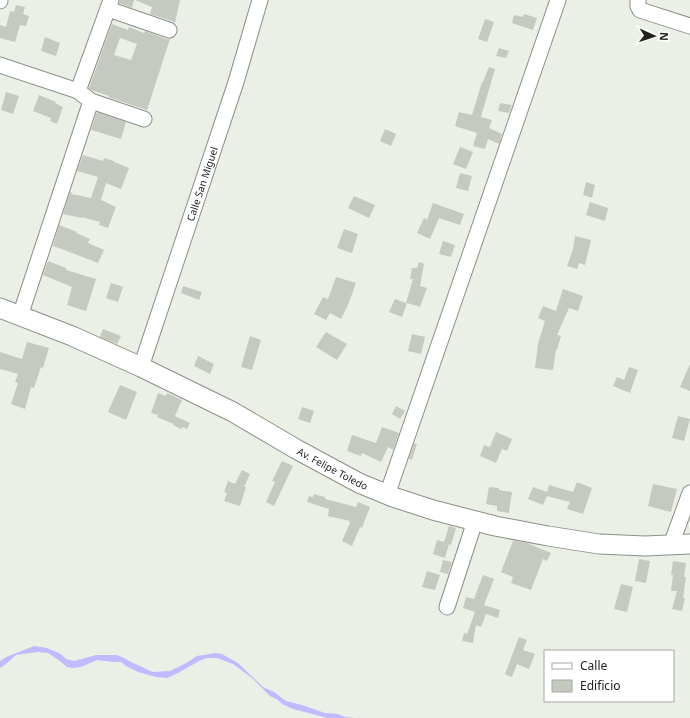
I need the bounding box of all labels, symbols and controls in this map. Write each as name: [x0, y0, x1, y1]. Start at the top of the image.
north arrow: [634, 16, 674, 56]
text: N: [657, 32, 672, 41]
street label: Calle San Miguel: [183, 145, 221, 223]
street label: Av. Felipe Toledo: [295, 444, 370, 493]
legend: [544, 650, 674, 702]
text: Calle: [580, 657, 608, 674]
text: Edificio: [580, 677, 621, 694]

